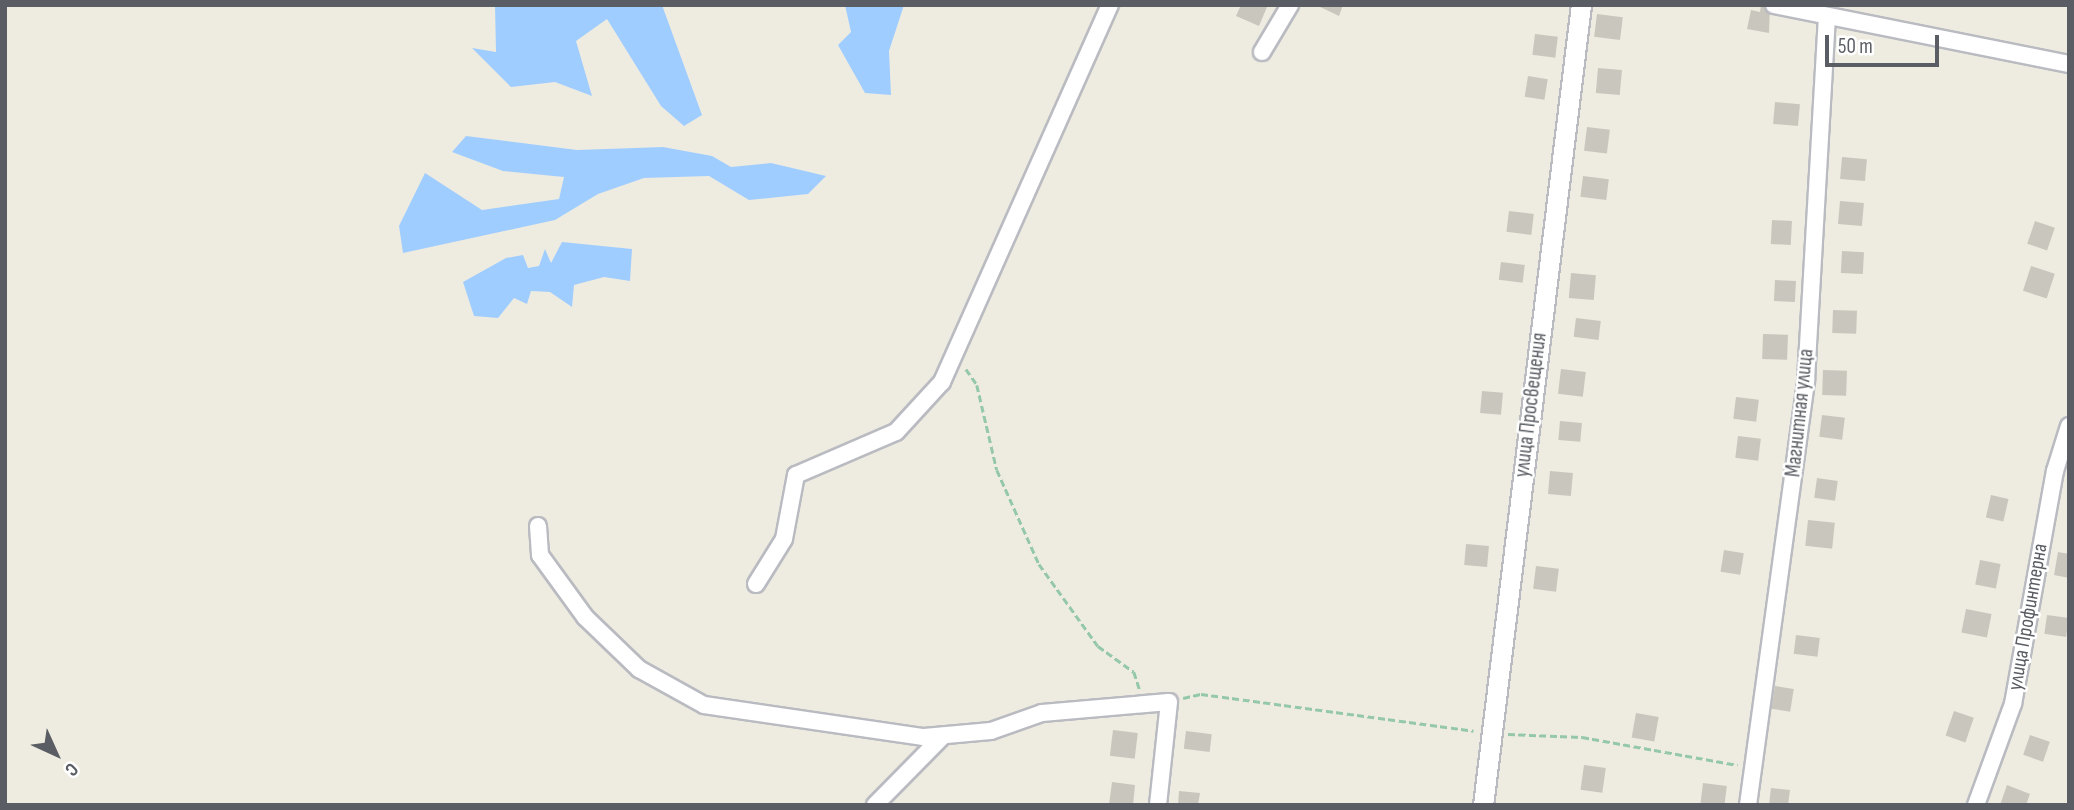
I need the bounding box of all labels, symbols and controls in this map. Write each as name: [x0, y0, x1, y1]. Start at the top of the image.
scale bar: [1829, 21, 1943, 65]
text: 50 m: [1838, 34, 1873, 59]
street label: улица Просвещения: [1510, 331, 1552, 479]
street label: Магнитная улица: [1781, 348, 1819, 478]
street label: улица Профинтерна: [2003, 542, 2053, 692]
north arrow: [21, 719, 91, 789]
text: С: [60, 758, 83, 781]

